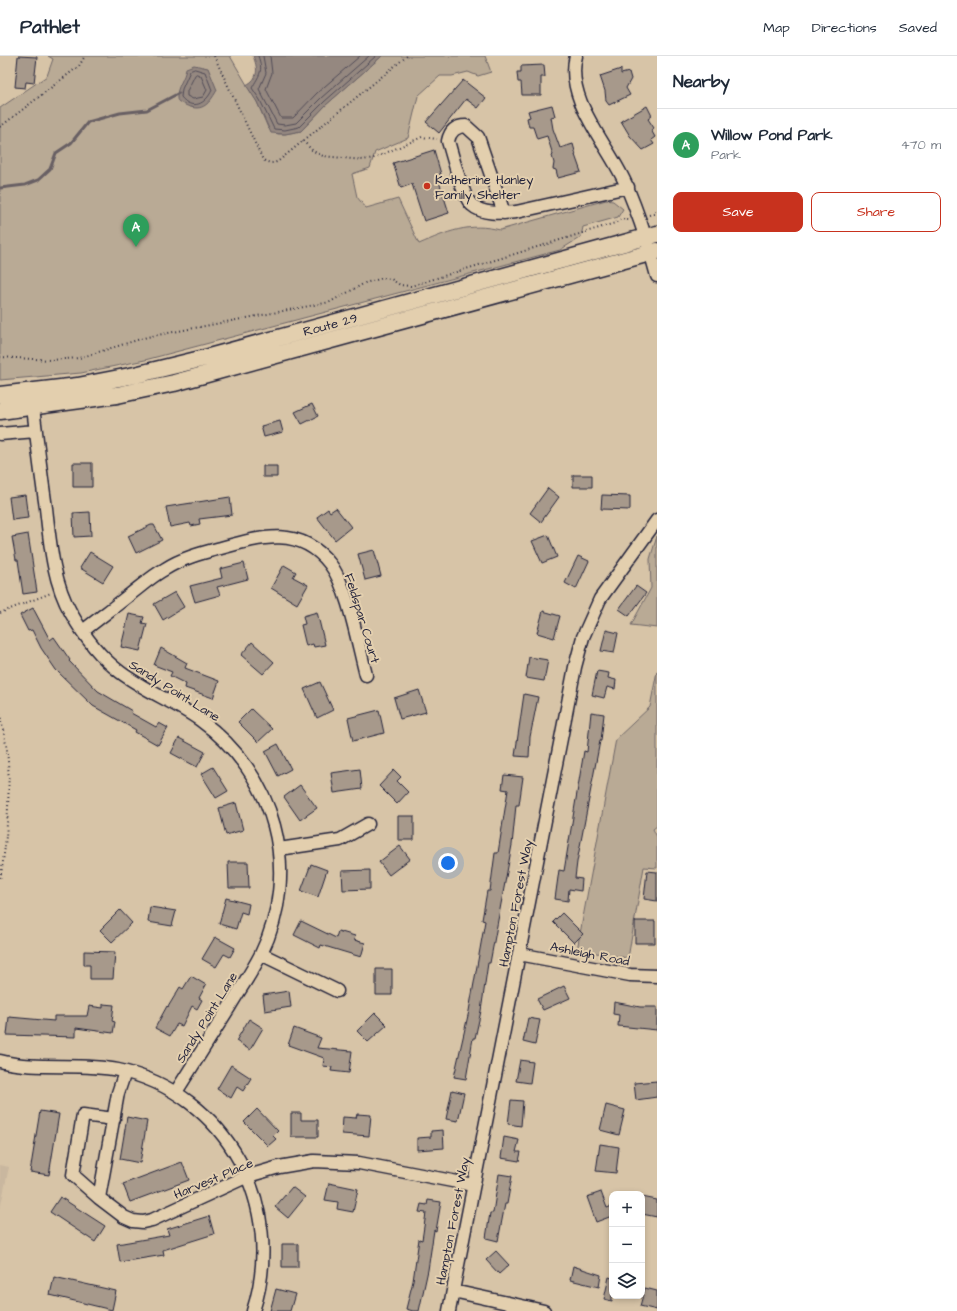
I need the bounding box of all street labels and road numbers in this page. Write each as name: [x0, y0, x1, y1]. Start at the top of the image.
street label: Route 29: [301, 309, 359, 341]
street label: Feldspar Court: [340, 571, 384, 666]
street label: Sandy Point Lane: [125, 656, 223, 727]
street label: Hampton Forest Way: [495, 838, 538, 969]
street label: Ashleigh Road: [548, 937, 631, 972]
street label: Sandy Point Lane: [172, 969, 243, 1067]
street label: Harvest Place: [171, 1154, 256, 1204]
street label: Hampton Forest Way: [432, 1156, 475, 1287]

